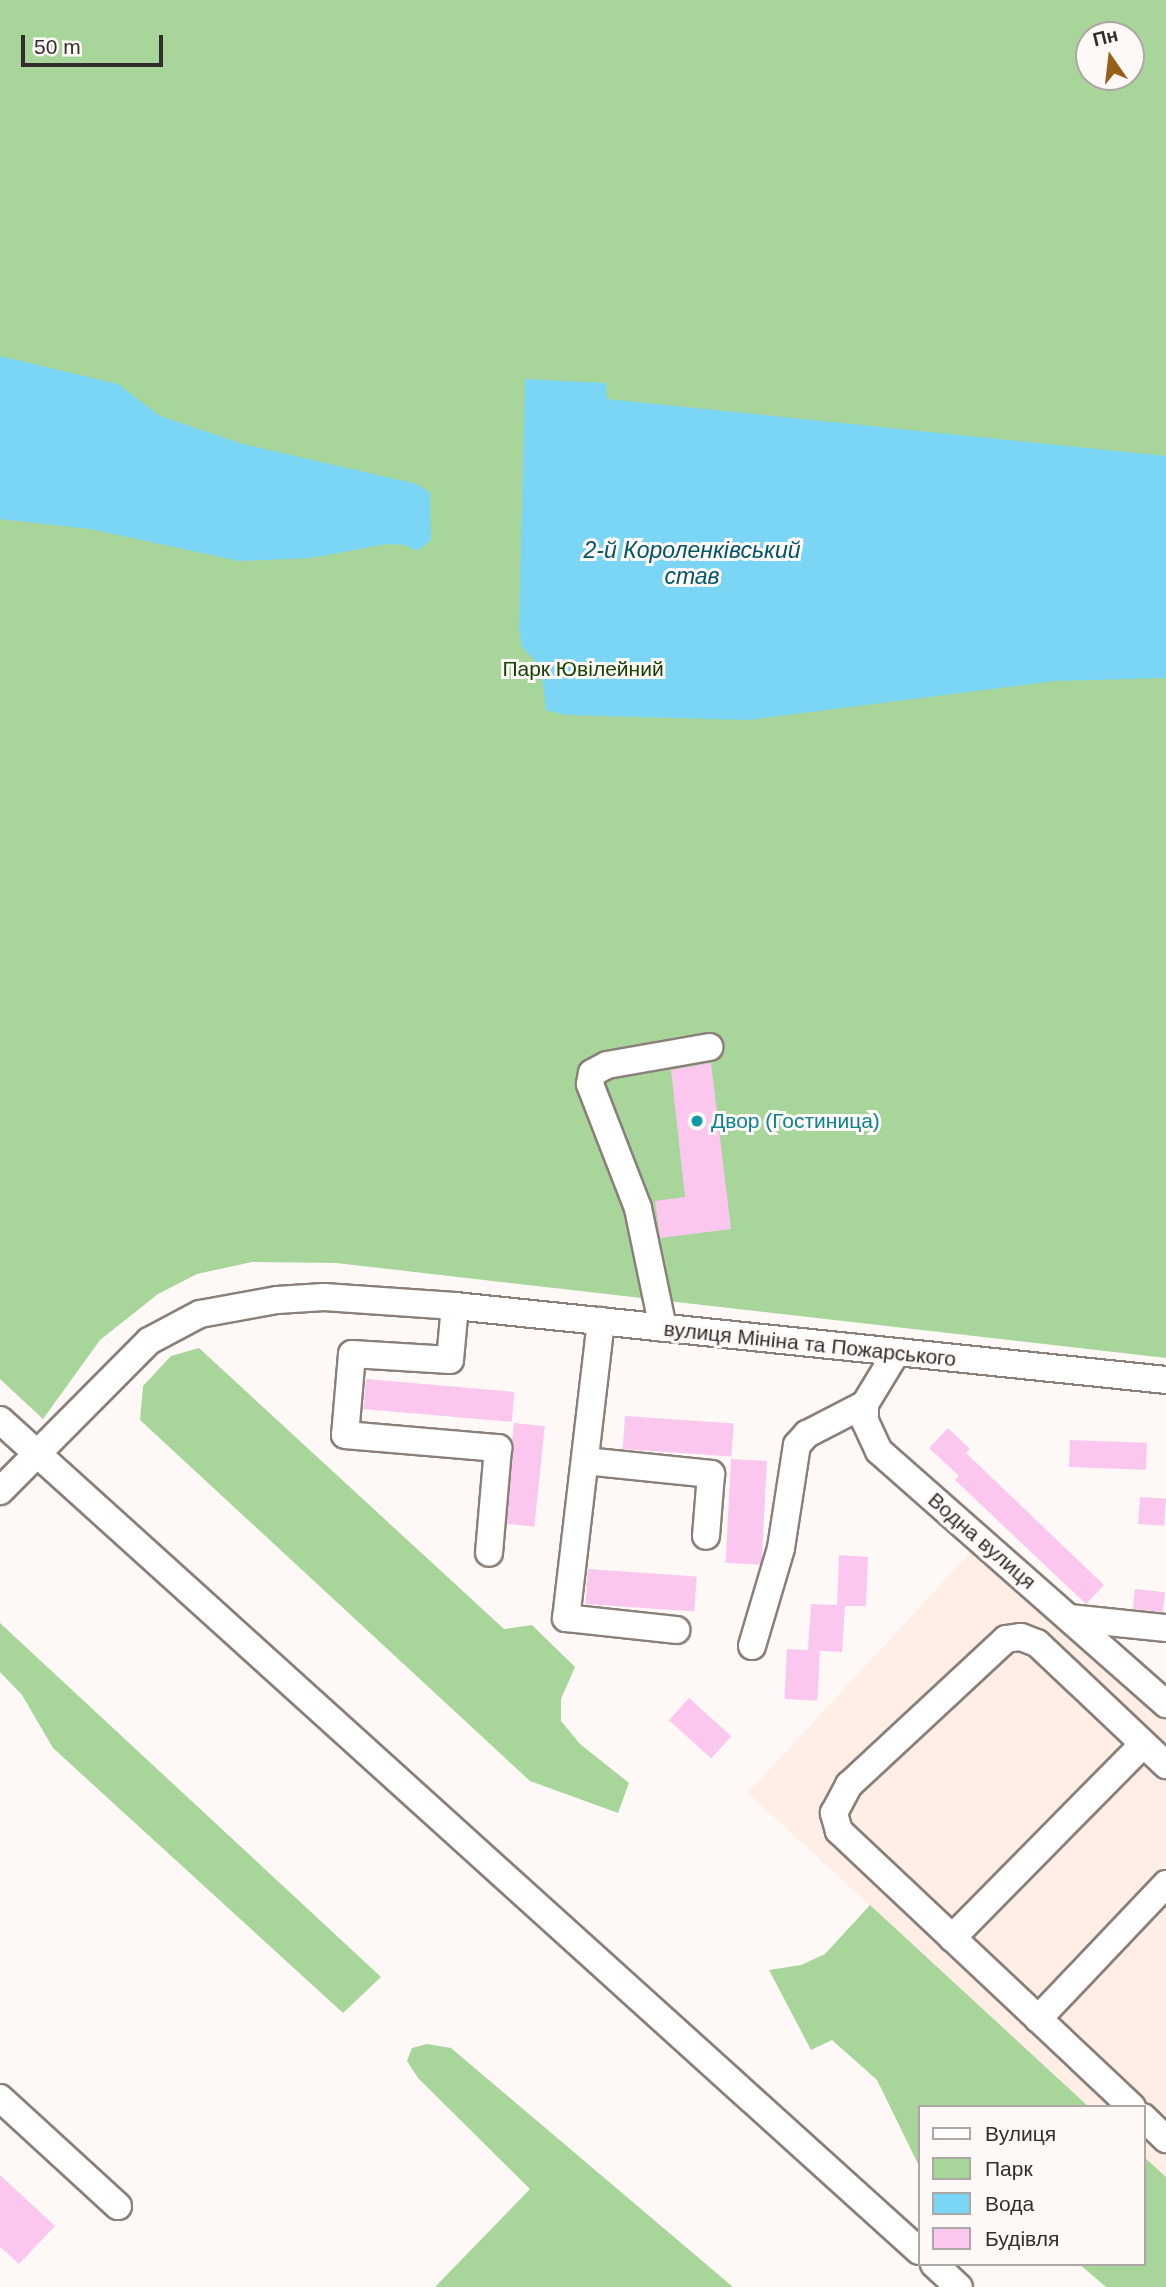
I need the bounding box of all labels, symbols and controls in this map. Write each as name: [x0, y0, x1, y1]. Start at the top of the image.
scale bar: [24, 21, 166, 65]
north arrow: [1075, 21, 1145, 91]
text: Пн: [1091, 24, 1120, 50]
text: 50 m: [34, 35, 81, 58]
water label: 2-й Короленківський став: [584, 536, 800, 590]
park label: Парк Ювілейний: [502, 656, 664, 682]
place label: Двор (Гостиница): [711, 1108, 880, 1134]
marker: Двор (Гостиница): [689, 1113, 705, 1129]
street label: вулиця Мініна та Пожарського: [663, 1316, 957, 1372]
street label: Водна вулиця: [923, 1487, 1041, 1595]
legend: [918, 2105, 1145, 2266]
text: Вулиця: [985, 2122, 1056, 2145]
text: Парк: [985, 2157, 1033, 2180]
text: Вода: [985, 2192, 1034, 2215]
text: Будівля: [985, 2227, 1059, 2250]

